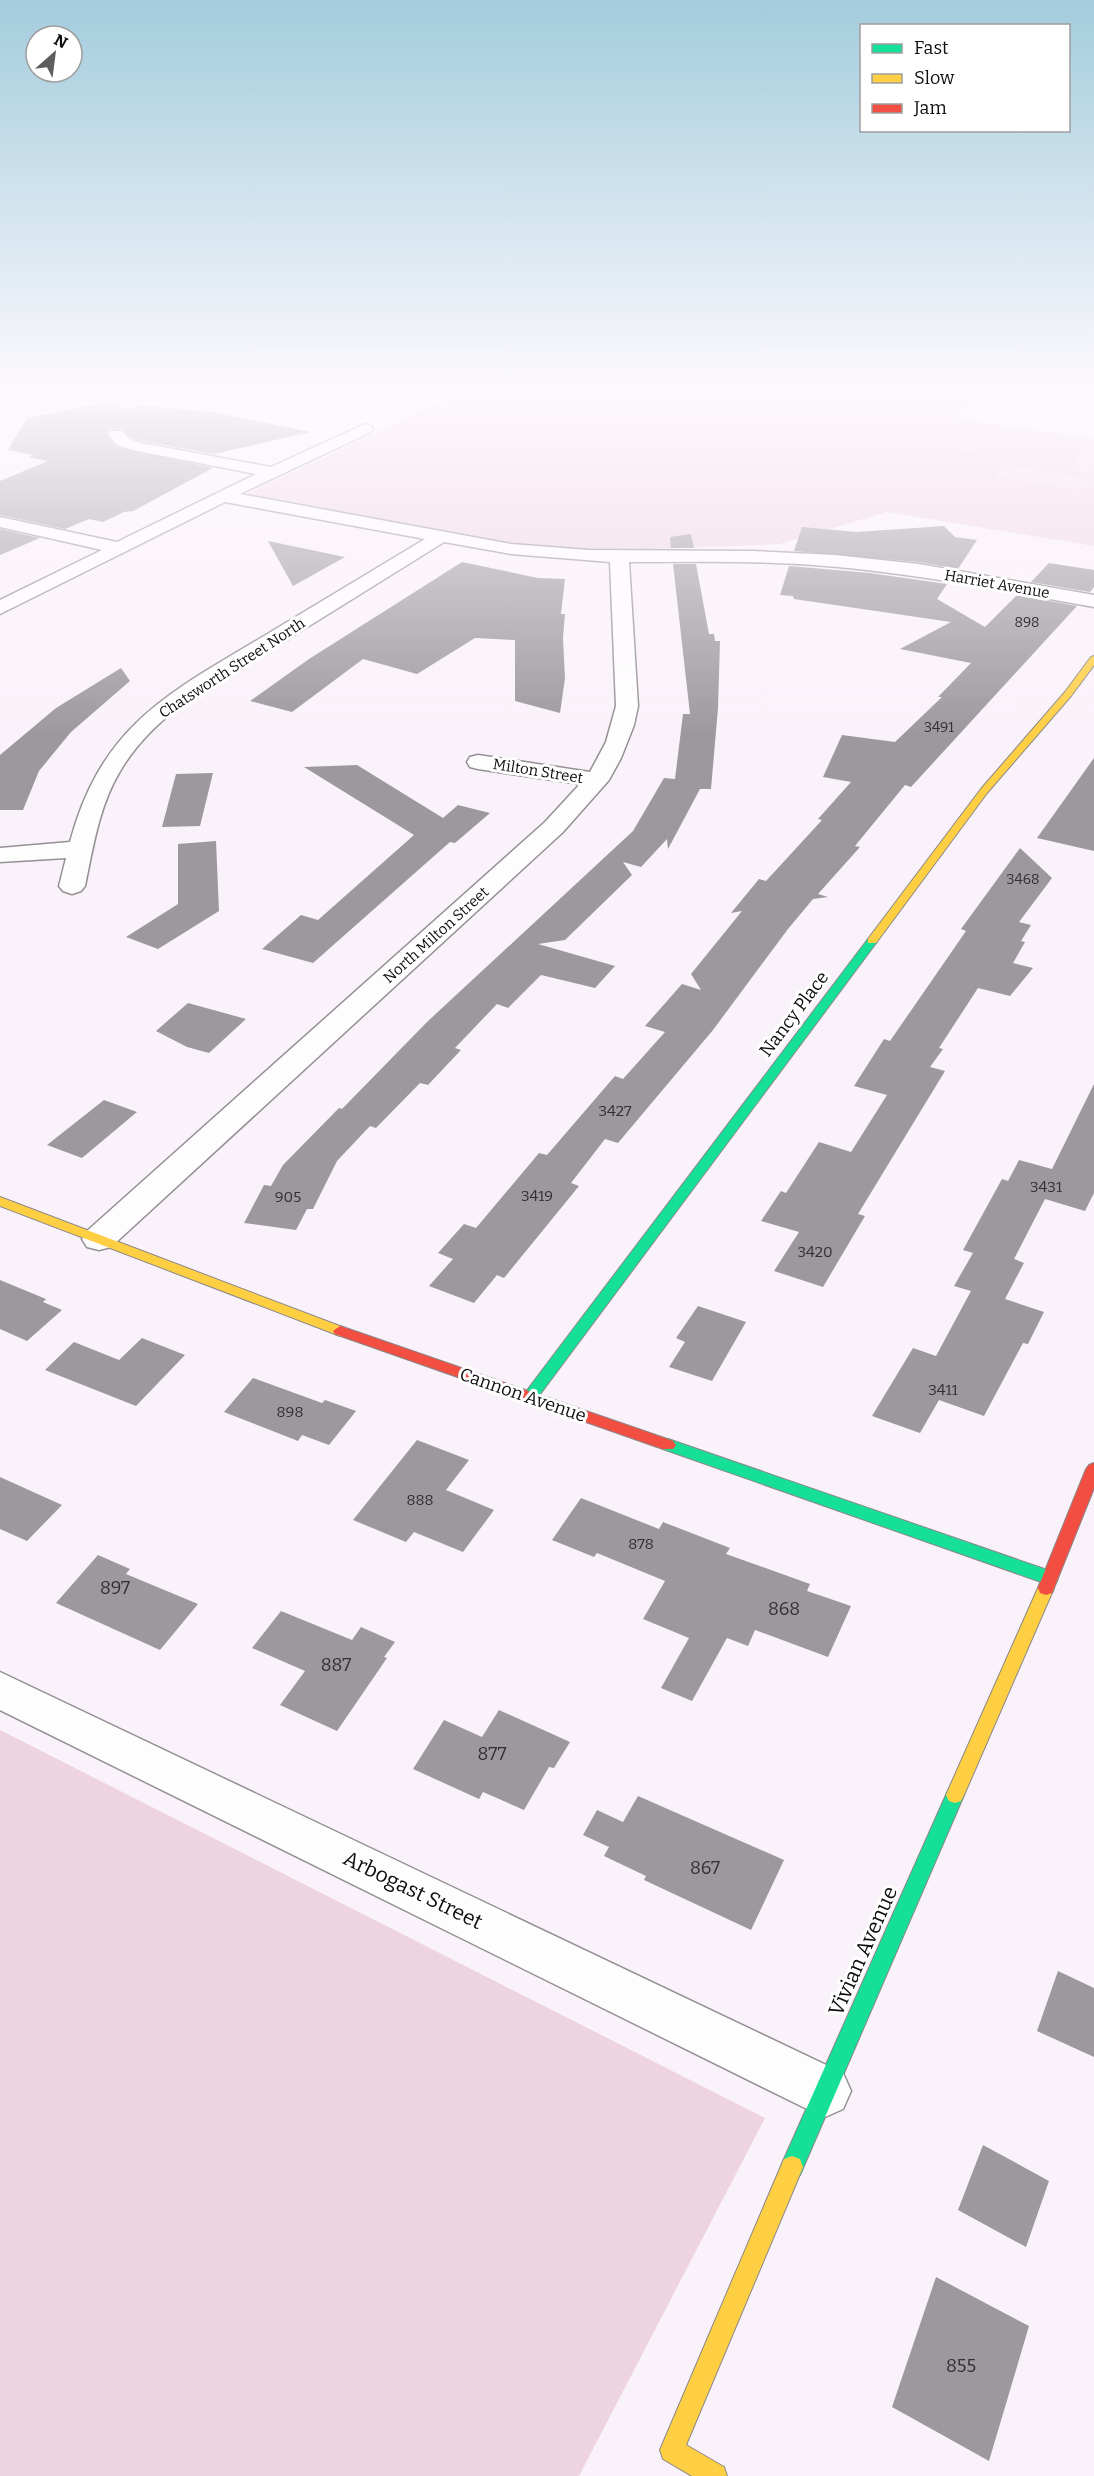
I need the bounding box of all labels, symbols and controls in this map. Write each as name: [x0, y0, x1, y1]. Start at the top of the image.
north arrow: [24, 24, 84, 84]
legend: [860, 24, 1070, 132]
text: N: [51, 30, 71, 52]
text: Fast: [914, 37, 949, 59]
text: Slow: [914, 67, 955, 89]
text: Jam: [913, 97, 947, 119]
street label: Harriet Avenue: [943, 566, 1051, 602]
street label: Chatsworth Street North: [156, 614, 309, 722]
house number: 898: [1014, 614, 1040, 631]
house number: 3491: [924, 719, 954, 736]
street label: Milton Street: [492, 755, 585, 787]
house number: 3468: [1007, 871, 1039, 888]
street label: North Milton Street: [380, 883, 493, 987]
street label: Nancy Place: [755, 967, 833, 1061]
house number: 3427: [599, 1102, 632, 1120]
house number: 3431: [1030, 1178, 1062, 1196]
house number: 3419: [521, 1187, 553, 1205]
house number: 905: [275, 1188, 301, 1206]
house number: 3420: [797, 1243, 833, 1261]
street label: Cannon Avenue: [457, 1363, 589, 1427]
house number: 3411: [928, 1381, 958, 1399]
house number: 898: [277, 1403, 303, 1421]
house number: 888: [406, 1491, 434, 1509]
house number: 878: [628, 1535, 654, 1553]
house number: 897: [100, 1577, 130, 1599]
house number: 868: [768, 1598, 800, 1620]
house number: 887: [321, 1654, 351, 1676]
house number: 877: [478, 1743, 506, 1765]
street label: Arbogast Street: [339, 1845, 487, 1935]
house number: 867: [690, 1857, 720, 1879]
street label: Vivian Avenue: [823, 1882, 903, 2020]
house number: 855: [946, 2355, 976, 2377]

